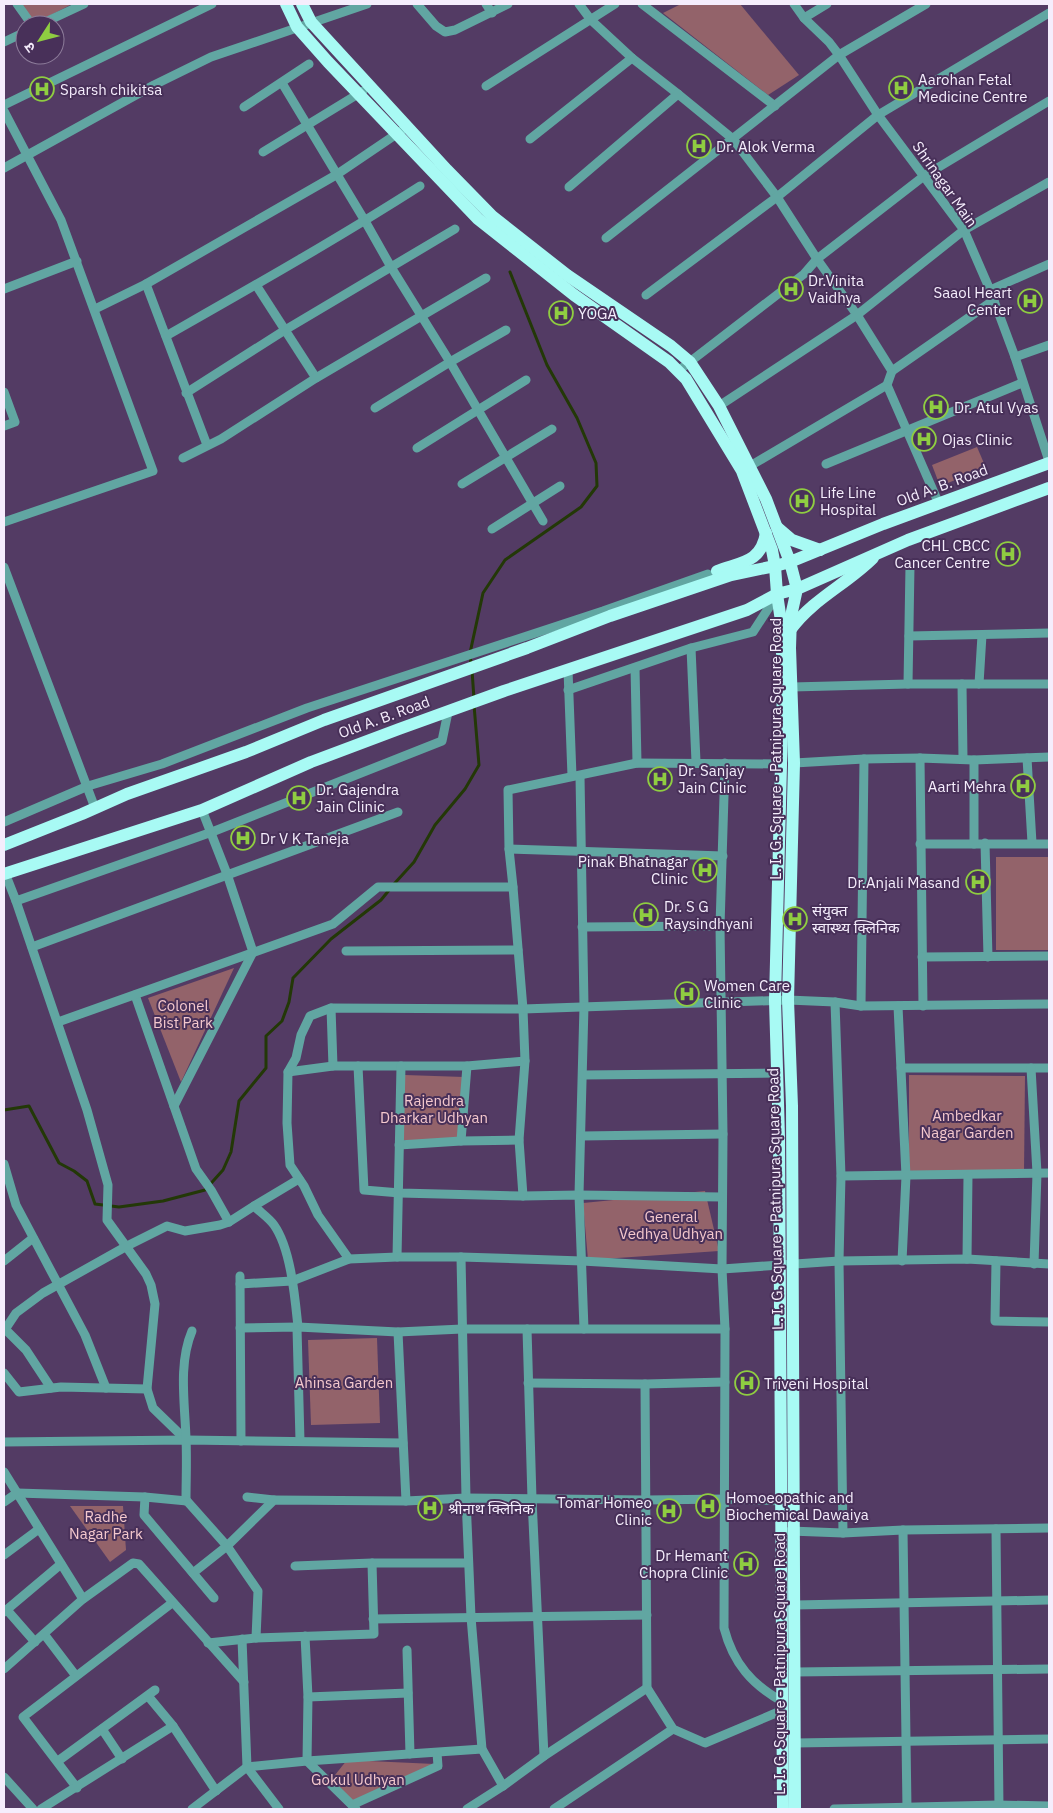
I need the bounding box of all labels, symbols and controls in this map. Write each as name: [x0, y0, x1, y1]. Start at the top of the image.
north arrow: [15, 15, 65, 65]
text: उ: [19, 38, 39, 56]
place label: Aarohan Fetal Medicine Centre: [918, 70, 1027, 106]
hospital icon: Aarohan Fetal Medicine Centre: [888, 75, 914, 101]
hospital icon: Sparsh chikitsa: [29, 76, 55, 102]
place label: Sparsh chikitsa: [60, 80, 162, 99]
hospital icon: Dr. Alok Verma: [686, 133, 712, 159]
place label: Dr. Alok Verma: [716, 137, 815, 156]
street label: Shrinagar Main: [908, 137, 982, 231]
place label: Dr.Vinita Vaidhya: [808, 271, 864, 307]
hospital icon: Dr.Vinita Vaidhya: [778, 276, 804, 302]
place label: Saaol Heart Center: [934, 283, 1012, 319]
hospital icon: Saaol Heart Center: [1017, 288, 1043, 314]
hospital icon: YOGA: [548, 300, 574, 326]
place label: YOGA: [578, 304, 617, 323]
hospital icon: Dr. Atul Vyas: [923, 394, 949, 420]
place label: Dr. Atul Vyas: [954, 398, 1039, 417]
hospital icon: Ojas Clinic: [911, 426, 937, 452]
place label: Ojas Clinic: [942, 430, 1013, 449]
street label: Old A. B. Road: [894, 460, 990, 510]
place label: Life Line Hospital: [820, 483, 876, 519]
hospital icon: Life Line Hospital: [789, 488, 815, 514]
place label: CHL CBCC Cancer Centre: [894, 536, 990, 572]
hospital icon: CHL CBCC Cancer Centre: [995, 541, 1021, 567]
street label: L. I. G. Square - Patnipura Square Road: [766, 618, 785, 880]
street label: Old A. B. Road: [336, 692, 432, 742]
place label: Dr. Sanjay Jain Clinic: [678, 761, 747, 797]
hospital icon: Dr. Sanjay Jain Clinic: [647, 766, 673, 792]
hospital icon: Aarti Mehra: [1010, 773, 1036, 799]
place label: Aarti Mehra: [928, 777, 1006, 796]
place label: Dr. Gajendra Jain Clinic: [316, 780, 399, 816]
hospital icon: Dr. Gajendra Jain Clinic: [286, 785, 312, 811]
hospital icon: Dr V K Taneja: [230, 825, 256, 851]
place label: Dr V K Taneja: [260, 829, 349, 848]
place label: Pinak Bhatnagar Clinic: [578, 852, 688, 888]
hospital icon: Pinak Bhatnagar Clinic: [692, 857, 718, 883]
hospital icon: Dr.Anjali Masand: [965, 869, 991, 895]
place label: Dr.Anjali Masand: [847, 873, 960, 892]
place label: Dr. S G Raysindhyani: [664, 897, 753, 933]
place label: संयुक्त स्वास्थ्य क्लिनिक: [812, 901, 900, 937]
hospital icon: Dr. S G Raysindhyani: [633, 902, 659, 928]
hospital icon: संयुक्त स्वास्थ्य क्लिनिक: [782, 906, 808, 932]
place label: Women Care Clinic: [704, 976, 790, 1012]
hospital icon: Women Care Clinic: [674, 981, 700, 1007]
park label: Colonel Bist Park: [153, 996, 213, 1032]
street label: L. I. G. Square - Patnipura Square Road: [763, 1068, 787, 1330]
park label: Rajendra Dharkar Udhyan: [380, 1091, 488, 1127]
park label: Ambedkar Nagar Garden: [921, 1106, 1013, 1142]
park label: General Vedhya Udhyan: [619, 1207, 723, 1243]
hospital icon: Triveni Hospital: [734, 1370, 760, 1396]
park label: Ahinsa Garden: [295, 1373, 393, 1392]
place label: Triveni Hospital: [764, 1374, 869, 1393]
place label: Homoeopathic and Biochemical Dawaiya: [726, 1488, 869, 1524]
place label: Tomar Homeo Clinic: [557, 1493, 652, 1529]
hospital icon: Homoeopathic and Biochemical Dawaiya: [695, 1493, 721, 1519]
hospital icon: श्रीनाथ क्लिनिक: [417, 1495, 443, 1521]
hospital icon: Tomar Homeo Clinic: [656, 1498, 682, 1524]
place label: श्रीनाथ क्लिनिक: [448, 1499, 534, 1518]
park label: Radhe Nagar Park: [69, 1507, 143, 1543]
street label: L. I. G. Square - Patnipura Square Road: [770, 1533, 789, 1795]
place label: Dr Hemant Chopra Clinic: [639, 1546, 728, 1582]
hospital icon: Dr Hemant Chopra Clinic: [733, 1551, 759, 1577]
park label: Gokul Udhyan: [311, 1770, 405, 1789]

